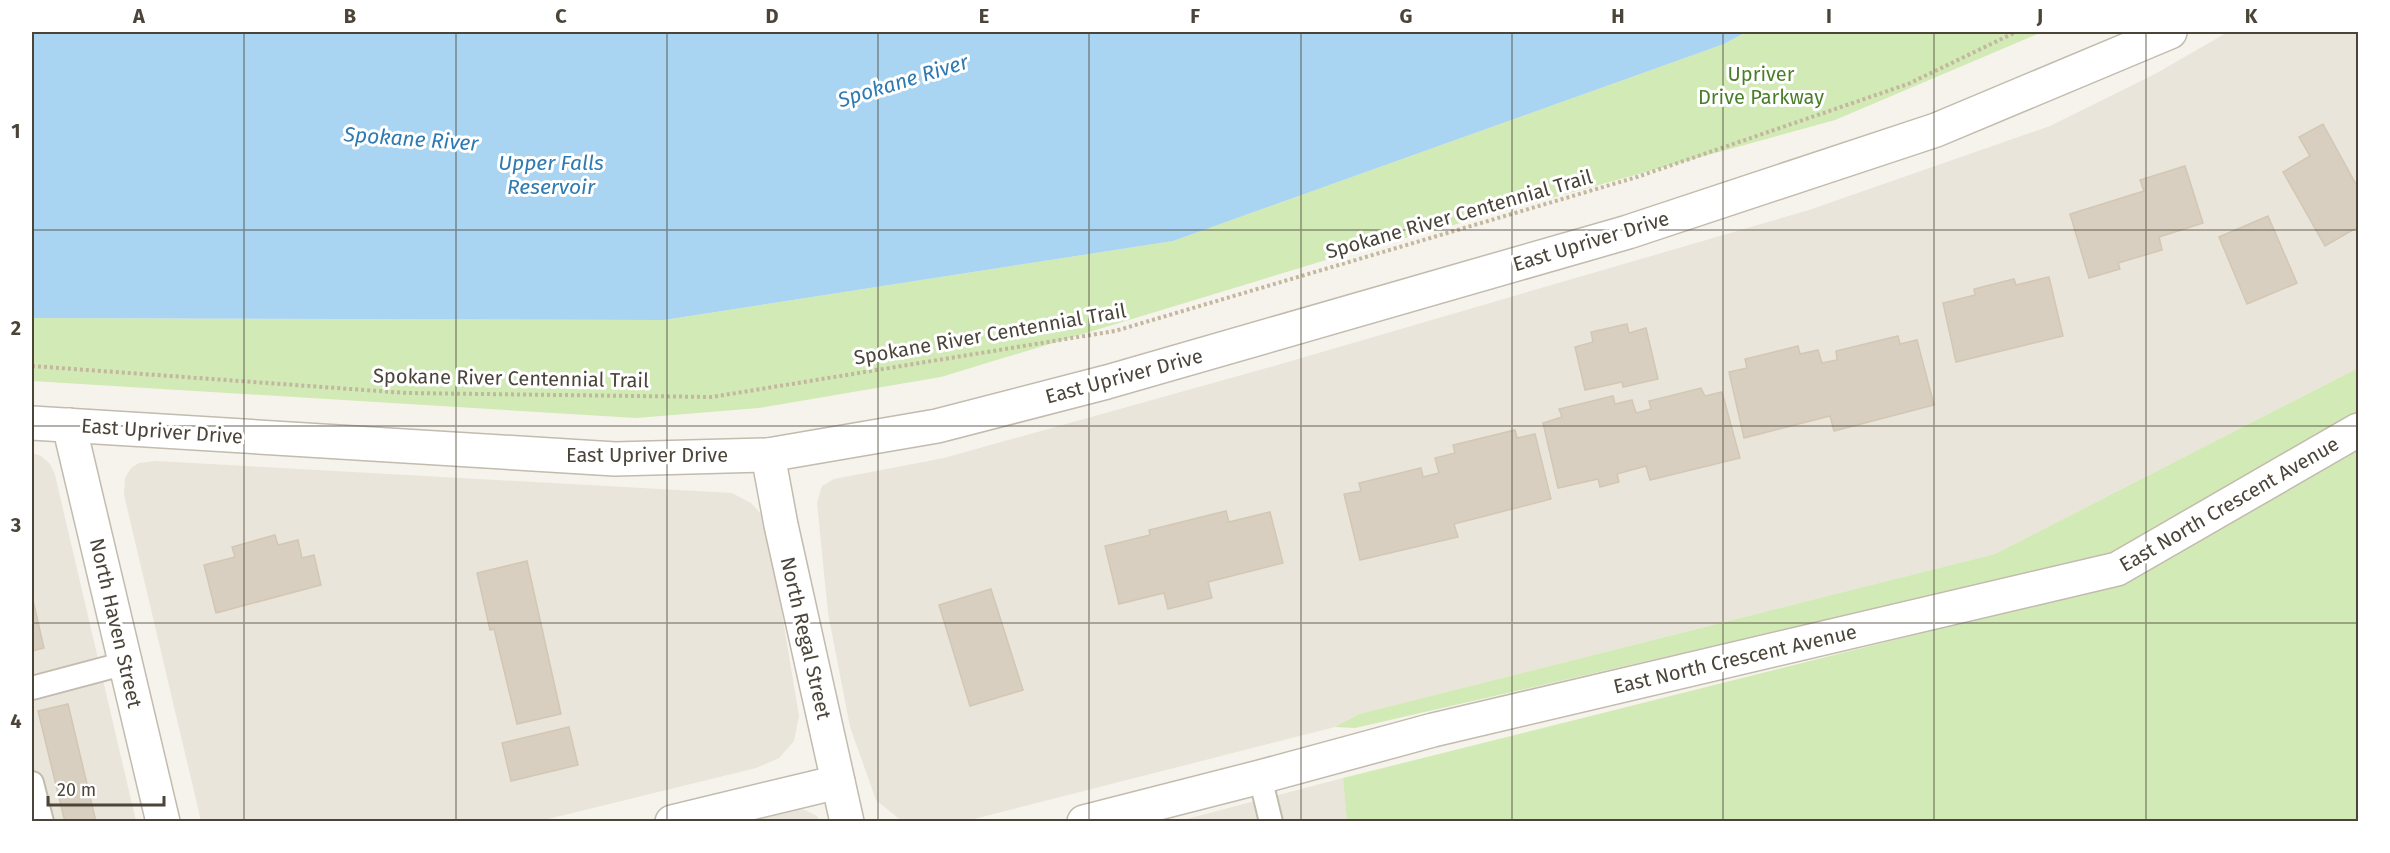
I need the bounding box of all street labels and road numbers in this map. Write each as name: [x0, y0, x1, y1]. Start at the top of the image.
street label: Spokane River Centennial Trail: [1323, 164, 1595, 264]
street label: East Upriver Drive: [1510, 206, 1672, 276]
street label: Spokane River Centennial Trail: [852, 298, 1128, 370]
street label: East Upriver Drive: [1043, 343, 1205, 409]
street label: Spokane River Centennial Trail: [373, 364, 649, 392]
street label: East Upriver Drive: [80, 413, 244, 449]
street label: East North Crescent Avenue: [2115, 431, 2343, 577]
street label: East Upriver Drive: [566, 443, 728, 467]
street label: North Haven Street: [85, 536, 147, 711]
street label: North Regal Street: [776, 554, 837, 722]
street label: East North Crescent Avenue: [1611, 619, 1859, 699]

